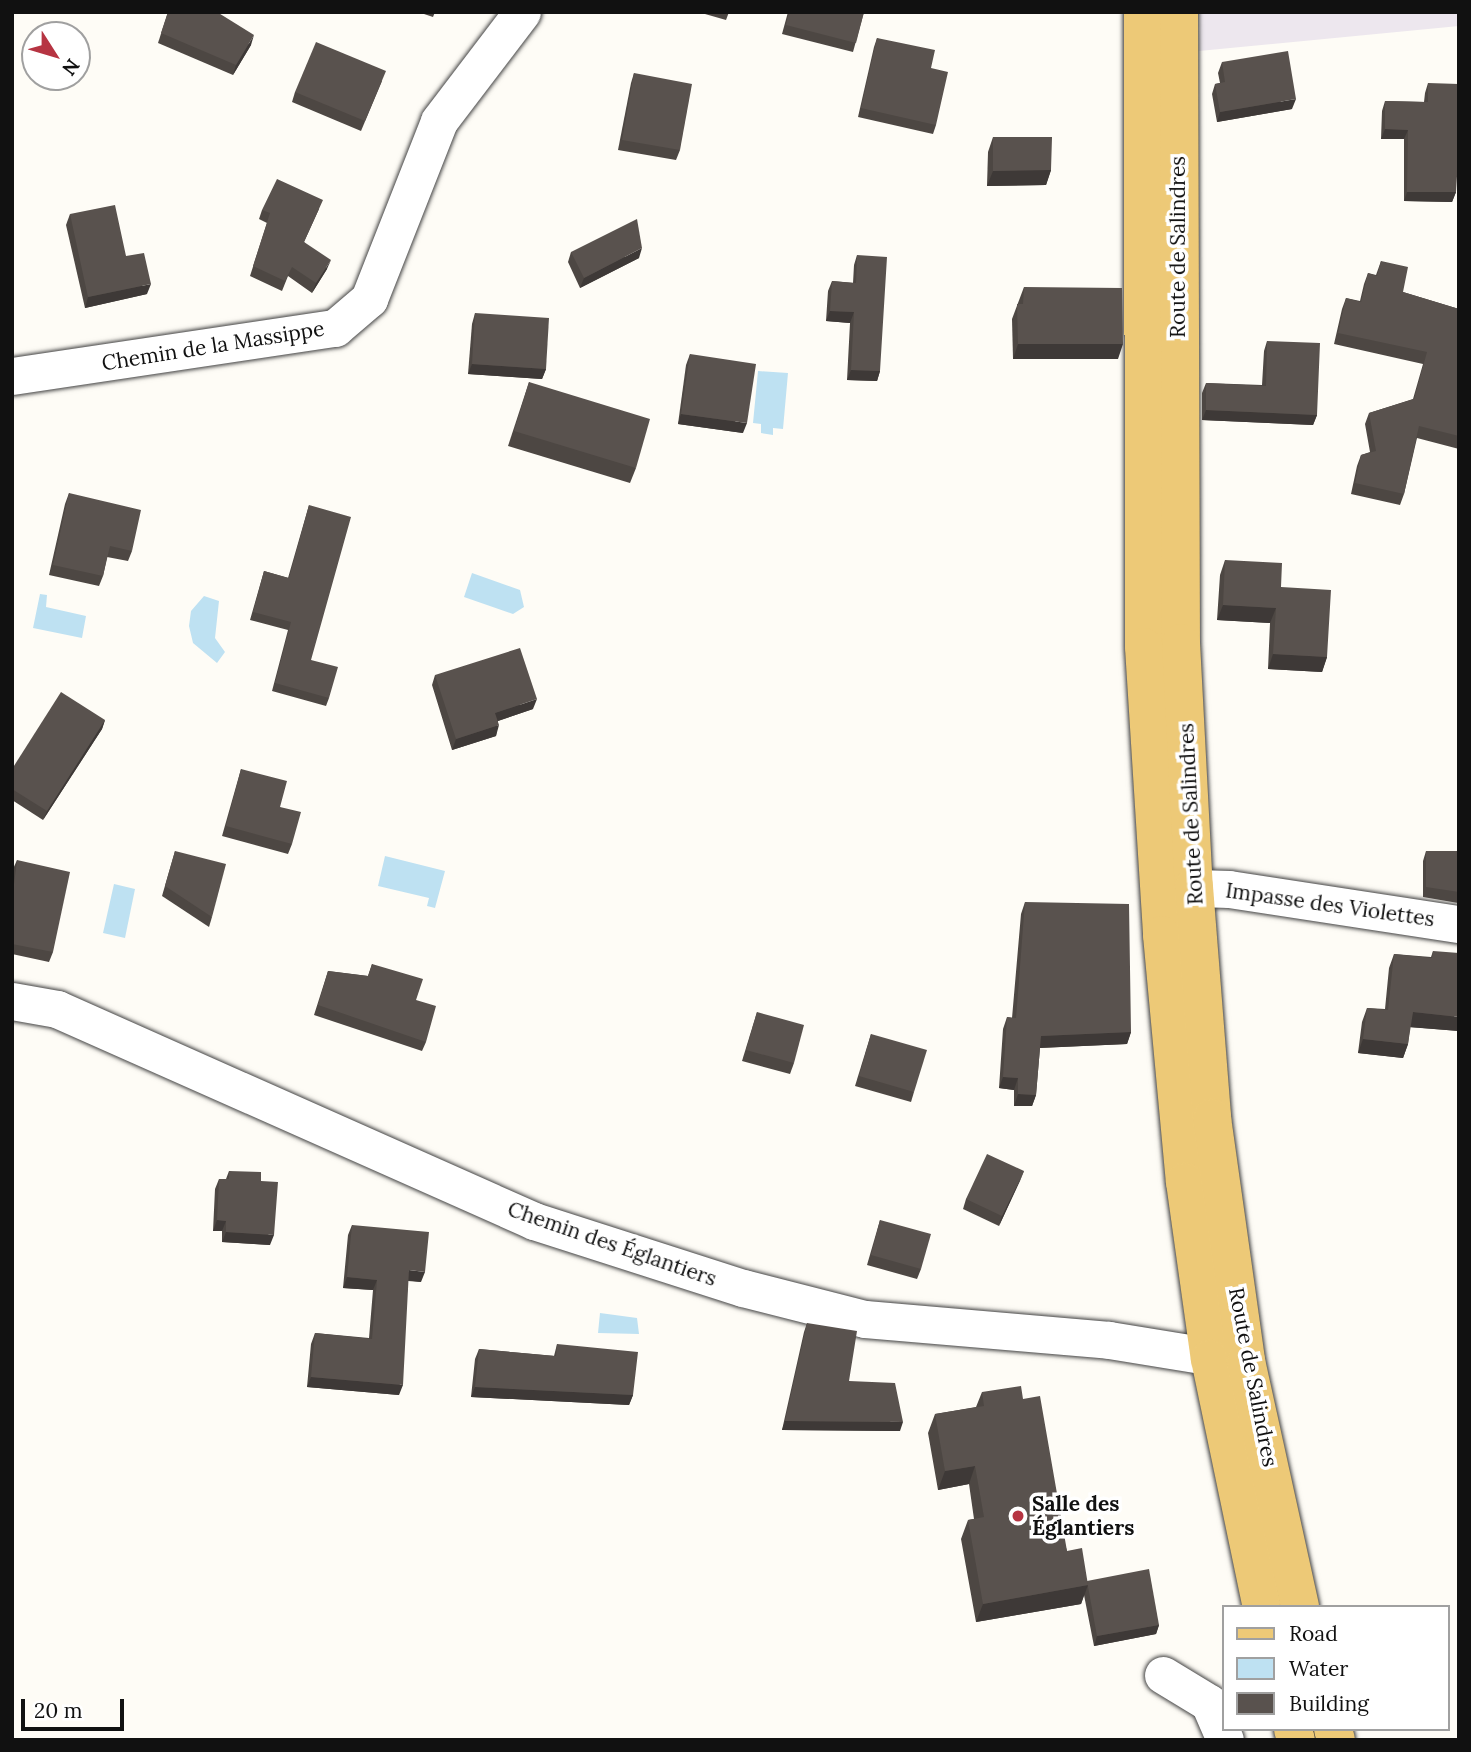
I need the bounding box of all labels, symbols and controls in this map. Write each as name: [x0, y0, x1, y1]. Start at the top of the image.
north arrow: [21, 21, 91, 91]
text: N: [57, 54, 85, 81]
street label: Route de Salindres: [1165, 156, 1191, 338]
street label: Chemin de la Massippe: [100, 316, 326, 376]
street label: Route de Salindres: [1174, 722, 1208, 906]
street label: Impasse des Violettes: [1224, 878, 1436, 932]
street label: Chemin des Églantiers: [504, 1196, 720, 1292]
street label: Route de Salindres: [1223, 1285, 1283, 1469]
place label: Salle des Églantiers: [1032, 1491, 1134, 1541]
marker: Salle des Églantiers: [1010, 1508, 1026, 1524]
legend: [1222, 1605, 1450, 1731]
text: Road: [1289, 1620, 1338, 1647]
text: Water: [1289, 1655, 1348, 1682]
scale bar: [24, 1686, 128, 1730]
text: Building: [1289, 1690, 1369, 1717]
text: 20 m: [34, 1697, 83, 1724]

